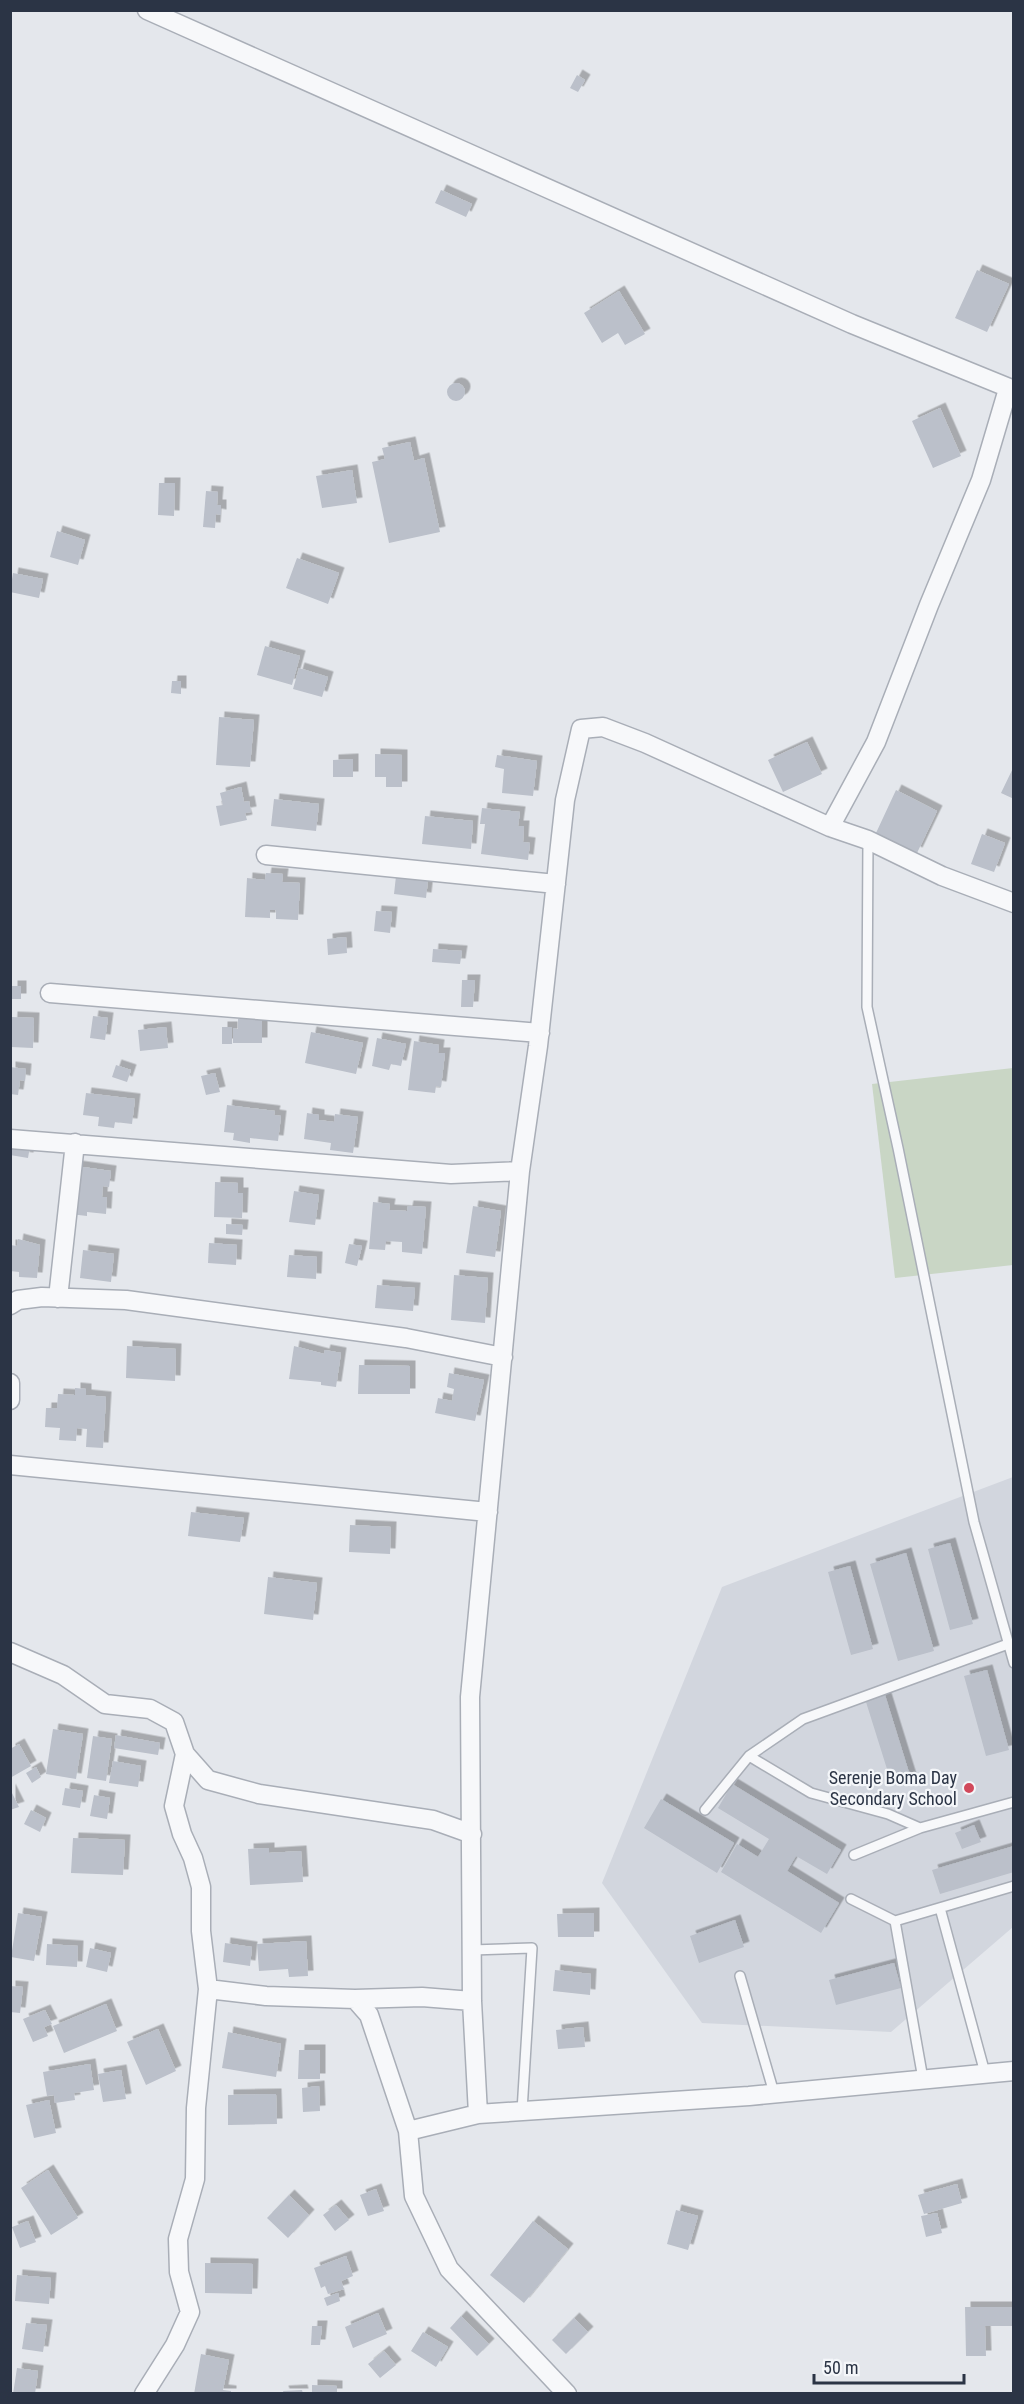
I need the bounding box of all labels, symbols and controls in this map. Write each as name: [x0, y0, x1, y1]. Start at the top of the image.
place label: Serenje Boma Day Secondary School: [829, 1767, 957, 1809]
marker: Serenje Boma Day Secondary School: [962, 1781, 976, 1795]
scale bar: [814, 2347, 964, 2385]
text: 50 m: [823, 2357, 858, 2378]

